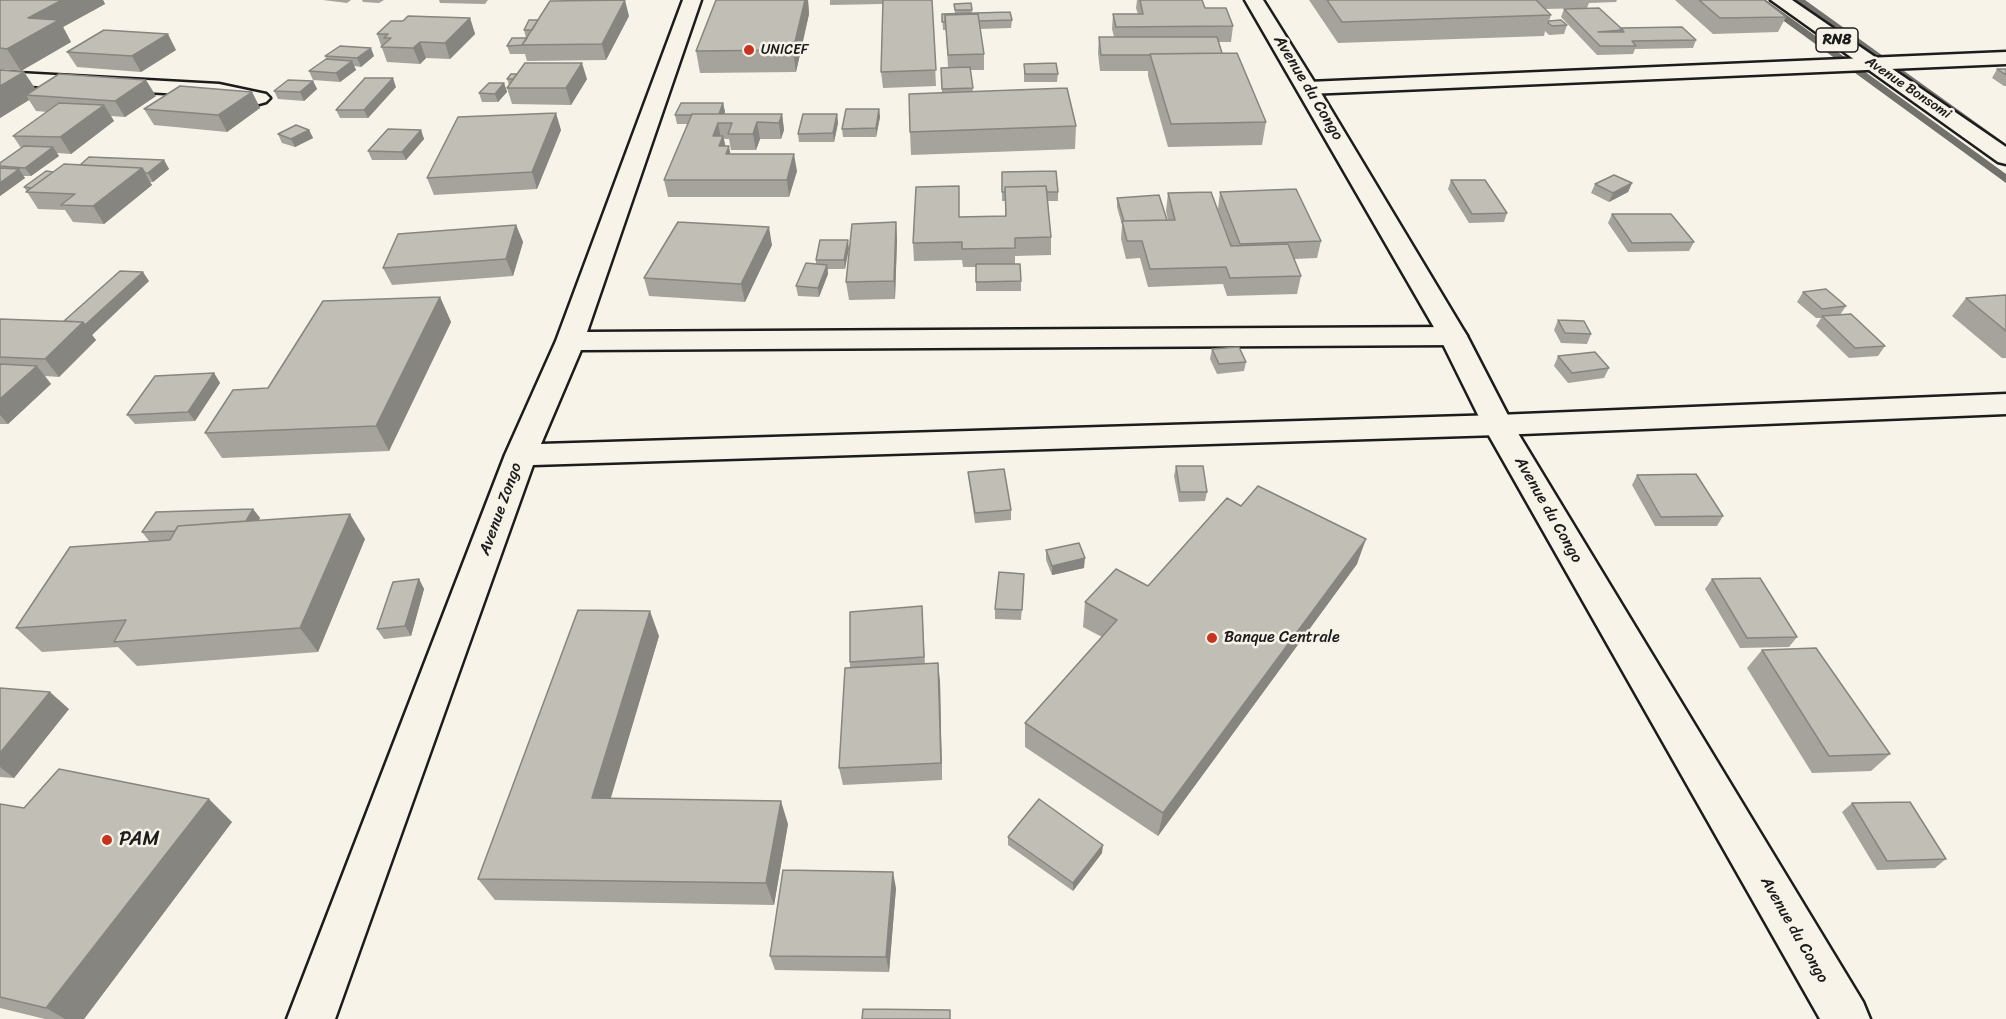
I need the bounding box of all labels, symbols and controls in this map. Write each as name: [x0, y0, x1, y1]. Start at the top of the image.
road number: RN8: [1816, 28, 1858, 52]
street label: Avenue du Congo: [1269, 32, 1347, 144]
place label: UNICEF: [761, 42, 808, 58]
marker: UNICEF: [742, 43, 756, 57]
street label: Avenue Bonsomi: [1862, 53, 1954, 123]
street label: Avenue du Congo: [1510, 454, 1586, 566]
street label: Avenue Zongo: [475, 460, 527, 558]
place label: Banque Centrale: [1224, 628, 1340, 648]
marker: Banque Centrale: [1205, 631, 1219, 645]
place label: PAM: [119, 828, 160, 852]
marker: PAM: [100, 833, 114, 847]
street label: Avenue du Congo: [1756, 874, 1832, 986]

